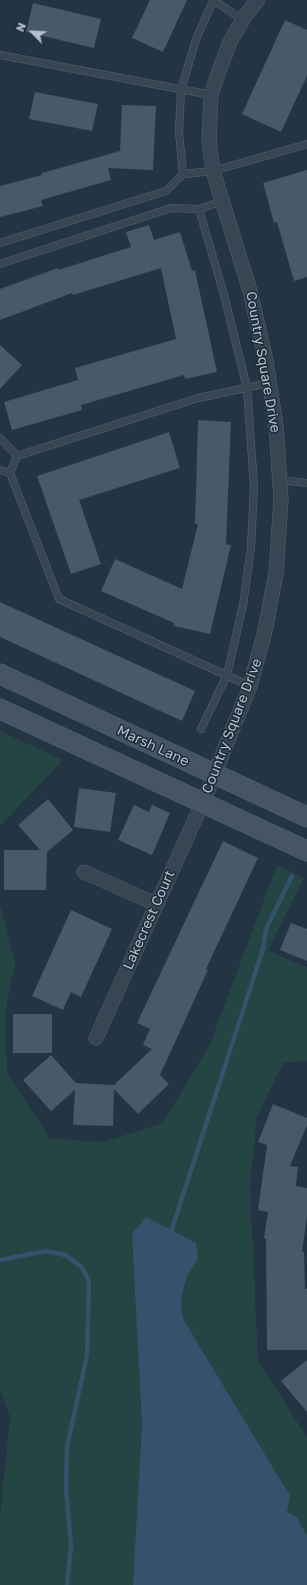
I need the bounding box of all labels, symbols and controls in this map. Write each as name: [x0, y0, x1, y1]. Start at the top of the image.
north arrow: [12, 12, 52, 52]
text: N: [13, 20, 28, 33]
street label: Country Square Drive: [242, 290, 284, 434]
street label: Country Square Drive: [198, 656, 266, 796]
street label: Marsh Lane: [114, 722, 192, 770]
street label: Lakecrest Court: [120, 868, 178, 972]

